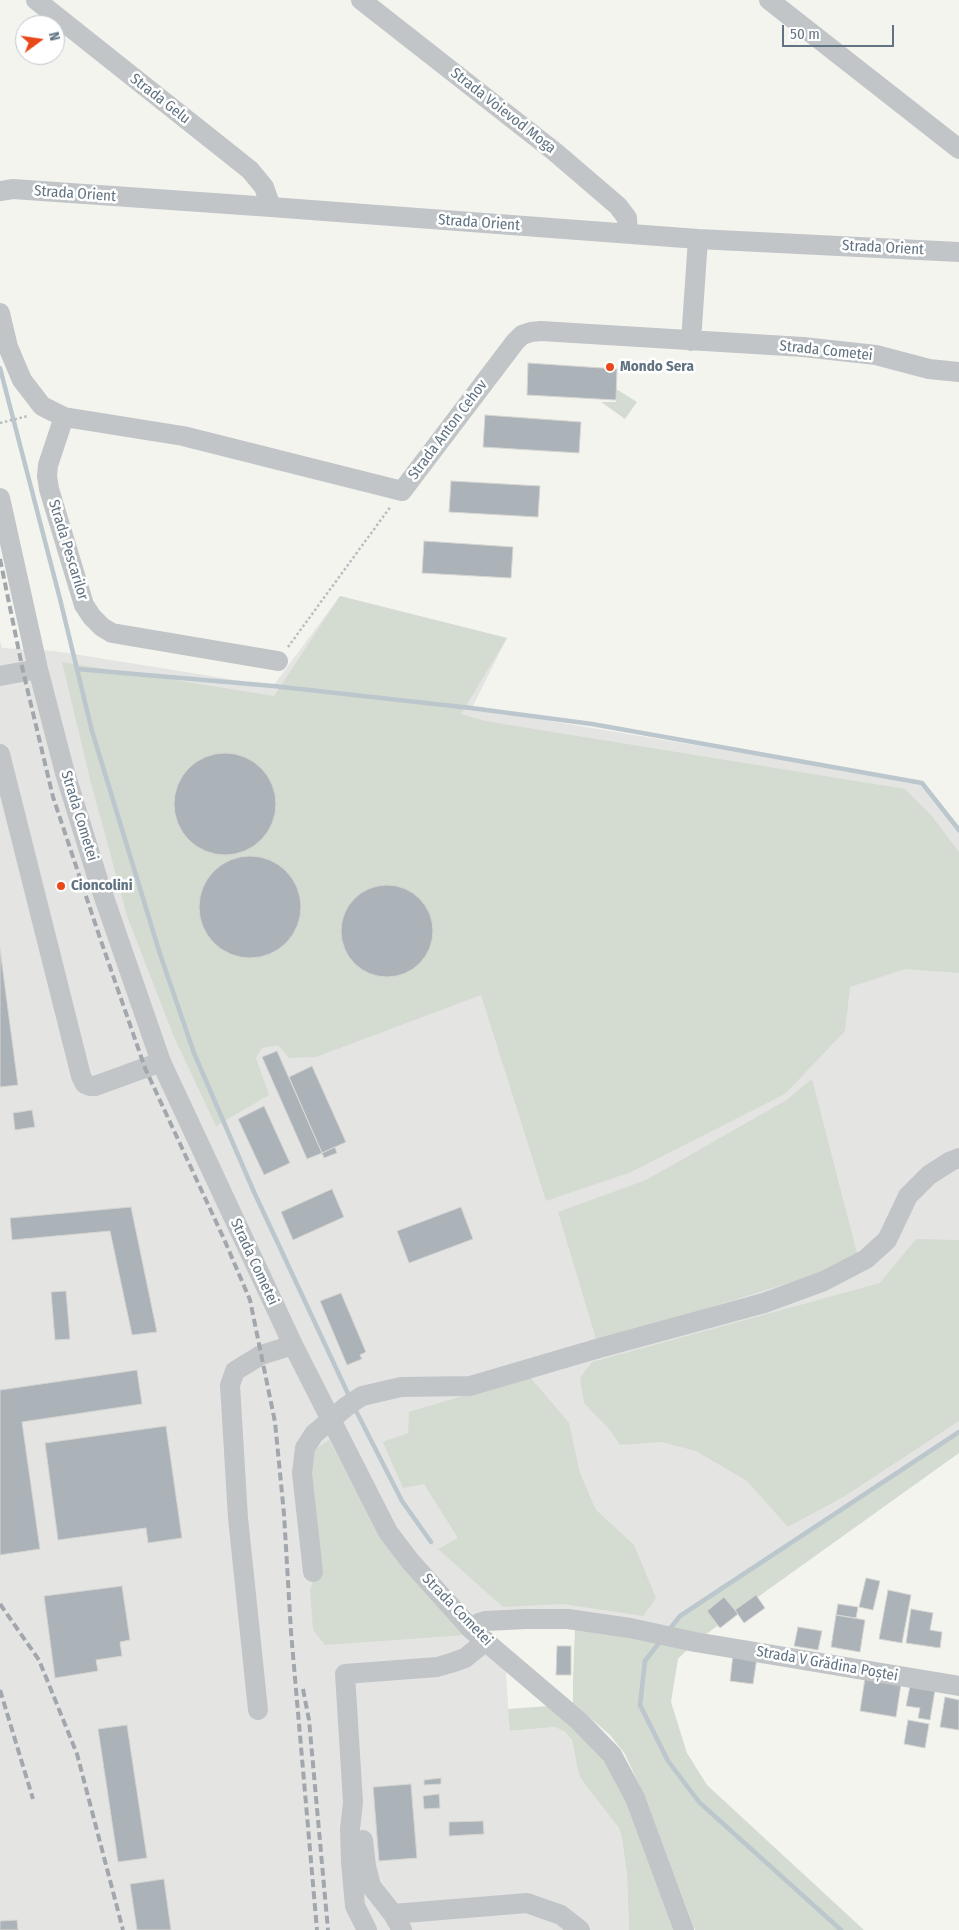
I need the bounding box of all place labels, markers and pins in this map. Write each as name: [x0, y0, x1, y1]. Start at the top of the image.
place label: Mondo Sera: [620, 358, 694, 376]
marker: Mondo Sera: [604, 361, 616, 373]
place label: Cioncolini: [71, 877, 133, 895]
marker: Cioncolini: [55, 880, 67, 892]

